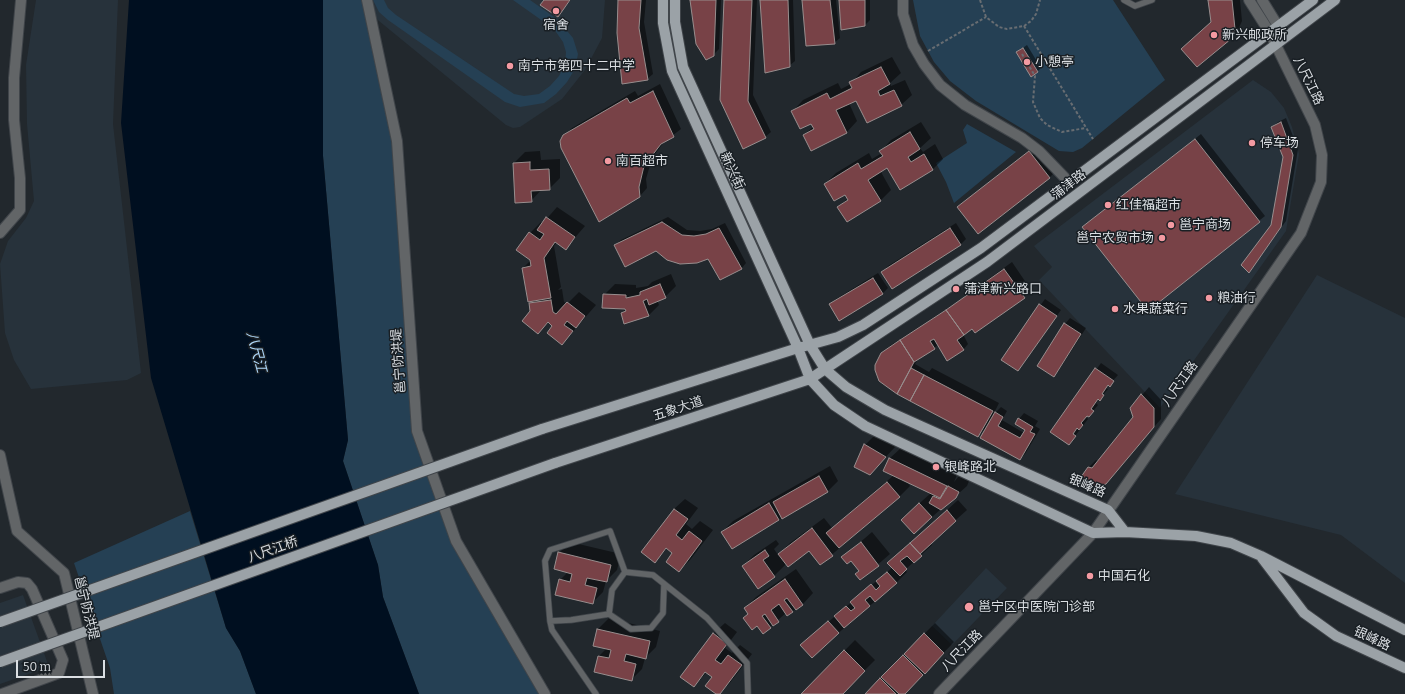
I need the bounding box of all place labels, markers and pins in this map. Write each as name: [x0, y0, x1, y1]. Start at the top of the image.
marker: 宿舍: [551, 6, 561, 16]
place label: 宿舍: [543, 17, 569, 33]
place label: 新兴邮政所: [1222, 27, 1287, 43]
marker: 新兴邮政所: [1209, 30, 1219, 40]
place label: 小憩亭: [1035, 54, 1074, 70]
marker: 小憩亭: [1022, 57, 1032, 67]
place label: 南宁市第四十二中学: [518, 58, 635, 74]
marker: 南宁市第四十二中学: [505, 61, 515, 71]
place label: 停车场: [1260, 135, 1299, 151]
marker: 停车场: [1247, 138, 1257, 148]
place label: 南百超市: [616, 153, 668, 169]
marker: 南百超市: [603, 156, 613, 166]
place label: 红佳福超市: [1116, 197, 1181, 213]
marker: 红佳福超市: [1103, 200, 1113, 210]
place label: 邕宁商场: [1179, 217, 1231, 233]
marker: 邕宁商场: [1166, 220, 1176, 230]
place label: 邕宁农贸市场: [1076, 230, 1154, 246]
marker: 邕宁农贸市场: [1157, 233, 1167, 243]
place label: 蒲津新兴路口: [964, 281, 1042, 297]
marker: 蒲津新兴路口: [951, 284, 961, 294]
place label: 粮油行: [1217, 290, 1256, 306]
marker: 粮油行: [1204, 293, 1214, 303]
place label: 水果蔬菜行: [1123, 301, 1188, 317]
marker: 水果蔬菜行: [1110, 304, 1120, 314]
place label: 银峰路北: [944, 459, 996, 475]
marker: 银峰路北: [931, 462, 941, 472]
place label: 中国石化: [1098, 568, 1150, 584]
marker: 中国石化: [1085, 571, 1095, 581]
place label: 邕宁区中医院门诊部: [978, 599, 1095, 615]
marker: 邕宁区中医院门诊部: [963, 601, 975, 613]

